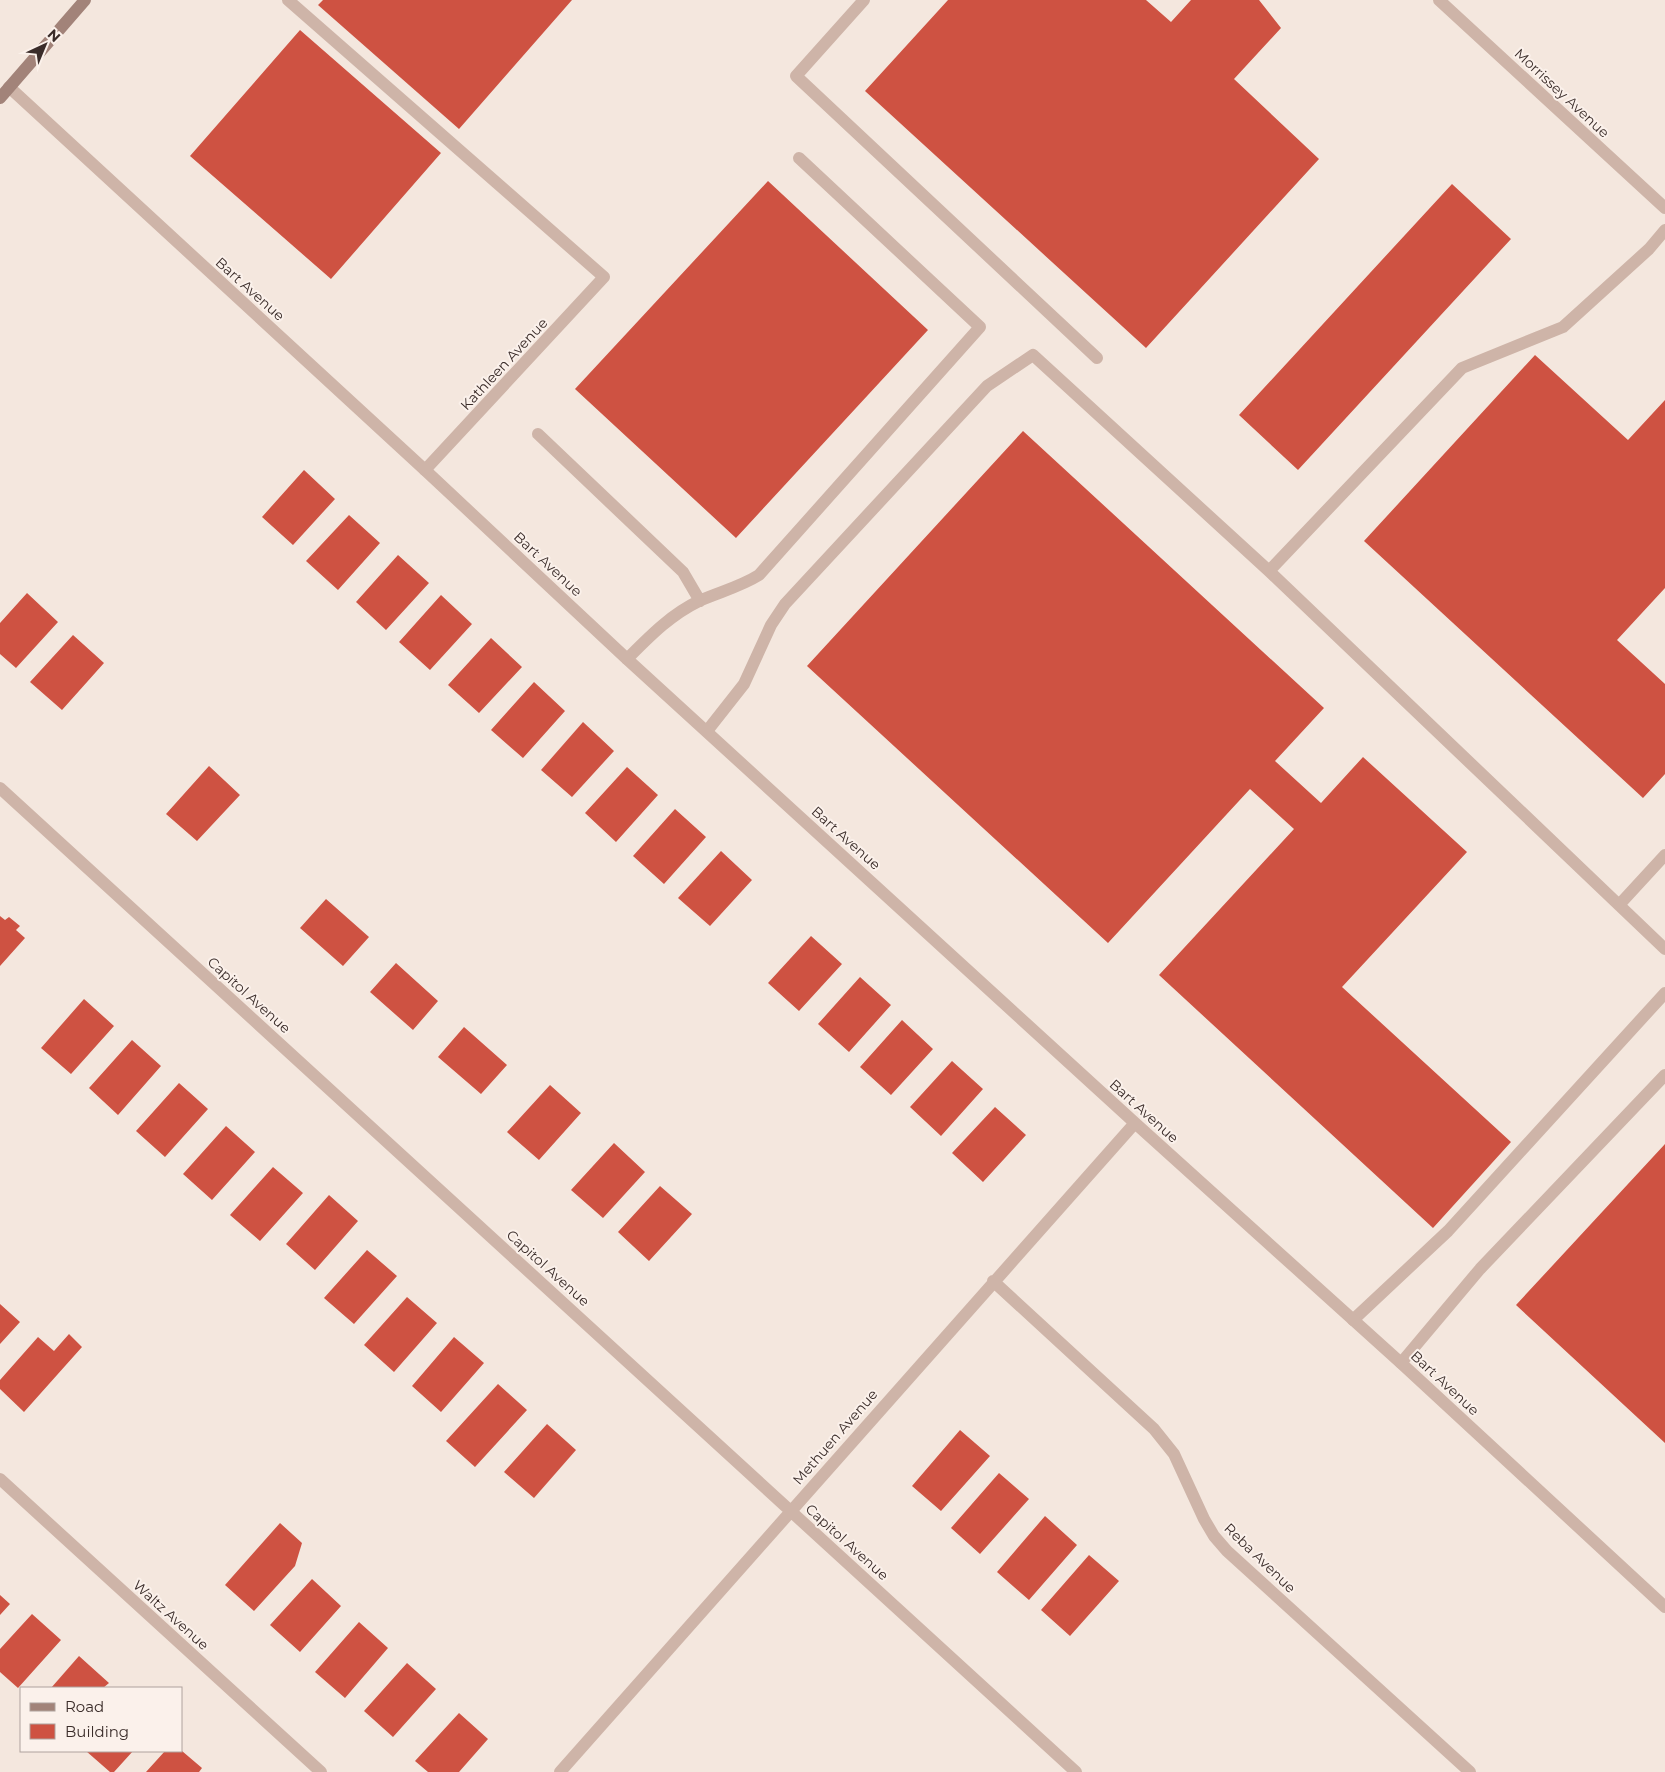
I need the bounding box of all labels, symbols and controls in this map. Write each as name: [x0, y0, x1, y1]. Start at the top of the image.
north arrow: [20, 20, 70, 70]
text: N: [44, 25, 64, 46]
street label: Morrissey Avenue: [1511, 44, 1613, 142]
street label: Bart Avenue: [212, 253, 288, 325]
street label: Kathleen Avenue: [457, 314, 551, 414]
street label: Bart Avenue: [510, 528, 586, 600]
street label: Bart Avenue: [808, 802, 884, 874]
street label: Capitol Avenue: [204, 953, 294, 1037]
street label: Bart Avenue: [1106, 1075, 1182, 1147]
street label: Capitol Avenue: [503, 1226, 593, 1310]
street label: Bart Avenue: [1407, 1347, 1483, 1419]
street label: Methuen Avenue: [789, 1386, 881, 1488]
street label: Capitol Avenue: [802, 1500, 892, 1584]
street label: Reba Avenue: [1220, 1519, 1300, 1597]
street label: Waltz Avenue: [129, 1576, 213, 1654]
legend: [20, 1687, 182, 1752]
text: Road: [65, 1697, 104, 1716]
text: Building: [65, 1722, 129, 1741]

